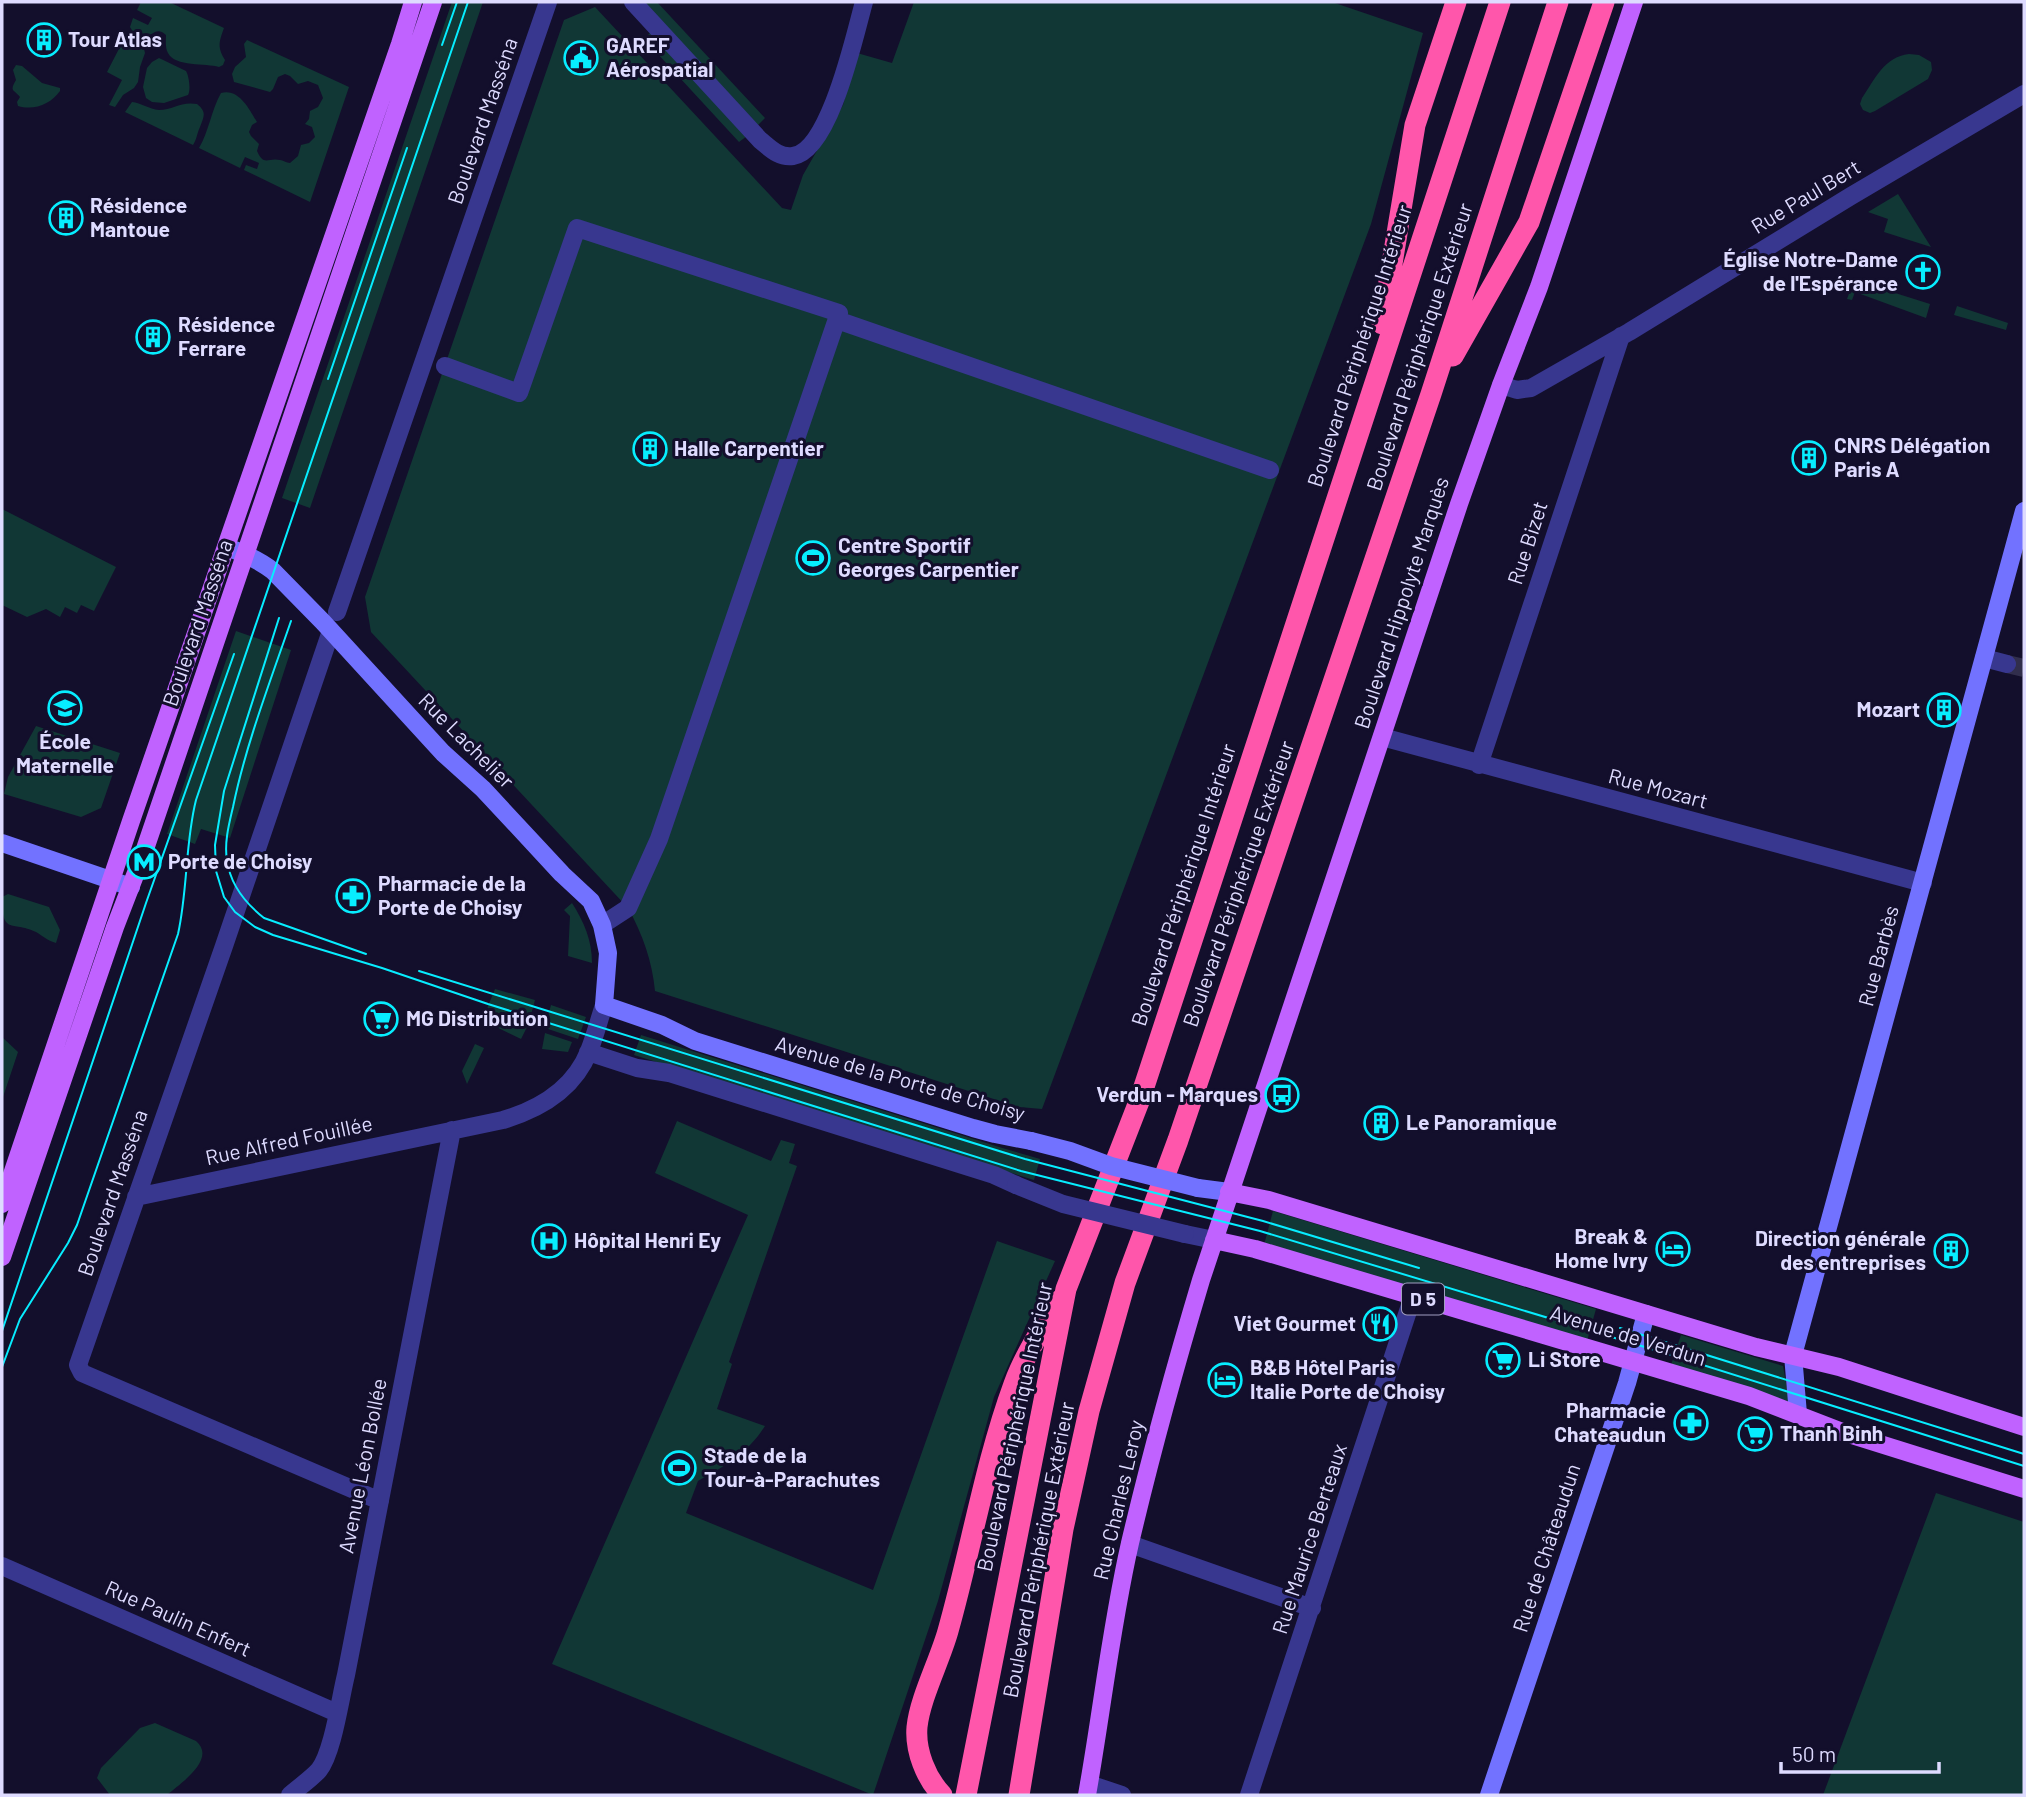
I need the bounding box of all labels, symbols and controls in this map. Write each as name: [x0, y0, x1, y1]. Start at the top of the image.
building icon: Tour Atlas: [25, 21, 63, 59]
place label: Tour Atlas: [68, 26, 162, 51]
place label: GAREF Aérospatial: [606, 32, 714, 81]
street label: Boulevard Masséna: [441, 34, 522, 207]
public building icon: GAREF Aérospatial: [562, 39, 600, 77]
street label: Rue Paul Bert: [1746, 153, 1864, 238]
place label: Résidence Mantoue: [90, 192, 187, 241]
building icon: Résidence Mantoue: [47, 199, 85, 237]
street label: Boulevard Périphérique Extérieur: [1360, 199, 1477, 494]
street label: Boulevard Périphérique Intérieur: [1301, 201, 1416, 490]
place label: Église Notre-Dame de l'Espérance: [1723, 246, 1898, 295]
church icon: Église Notre-Dame de l'Espérance: [1904, 253, 1942, 291]
place label: Résidence Ferrare: [178, 311, 275, 360]
building icon: Résidence Ferrare: [134, 318, 172, 356]
building icon: Halle Carpentier: [631, 430, 669, 468]
place label: CNRS Délégation Paris A: [1834, 432, 1990, 481]
place label: Halle Carpentier: [674, 435, 824, 460]
building icon: CNRS Délégation Paris A: [1790, 439, 1828, 477]
street label: Boulevard Hippolyte Marquès: [1348, 474, 1453, 732]
street label: Rue Bizet: [1501, 498, 1552, 587]
place label: Centre Sportif Georges Carpentier: [838, 532, 1019, 581]
street label: Boulevard Masséna: [156, 536, 237, 709]
sports icon: Centre Sportif Georges Carpentier: [794, 539, 832, 577]
street label: Rue Lachelier: [414, 687, 520, 793]
school or university icon: École Maternelle: [46, 689, 84, 727]
building icon: Mozart: [1925, 691, 1963, 729]
place label: Mozart: [1856, 696, 1920, 721]
place label: École Maternelle: [16, 728, 114, 777]
street label: Boulevard Périphérique Extérieur: [1177, 737, 1299, 1030]
street label: Boulevard Périphérique Intérieur: [1125, 740, 1240, 1029]
street label: Rue Mozart: [1606, 762, 1711, 813]
metro station icon: Porte de Choisy: [125, 843, 163, 881]
place label: Porte de Choisy: [168, 848, 313, 873]
place label: Pharmacie de la Porte de Choisy: [378, 870, 526, 919]
pharmacy icon: Pharmacie de la Porte de Choisy: [334, 877, 372, 915]
street label: Rue Barbès: [1852, 902, 1903, 1009]
supermarket icon: MG Distribution: [362, 1000, 400, 1038]
place label: MG Distribution: [406, 1005, 548, 1030]
street label: Avenue de la Porte de Choisy: [773, 1030, 1028, 1125]
bus stop icon: Verdun - Marques: [1263, 1076, 1301, 1114]
place label: Verdun - Marques: [1096, 1081, 1258, 1106]
building icon: Le Panoramique: [1362, 1104, 1400, 1142]
street label: Boulevard Masséna: [71, 1106, 152, 1279]
place label: Le Panoramique: [1406, 1109, 1557, 1134]
street label: Rue Alfred Fouillée: [203, 1110, 375, 1169]
hospital icon: Hôpital Henri Ey: [530, 1222, 568, 1260]
place label: Break & Home Ivry: [1555, 1223, 1648, 1272]
place label: Direction générale des entreprises: [1755, 1225, 1926, 1274]
place label: Hôpital Henri Ey: [574, 1227, 721, 1252]
hotel icon: Break & Home Ivry: [1654, 1230, 1692, 1268]
building icon: Direction générale des entreprises: [1932, 1232, 1970, 1270]
street label: Boulevard Périphérique Intérieur: [971, 1279, 1057, 1574]
road number: D 5: [1402, 1284, 1444, 1315]
street label: Avenue de Verdun: [1547, 1299, 1710, 1370]
restaurant icon: Viet Gourmet: [1361, 1305, 1399, 1343]
place label: Viet Gourmet: [1234, 1310, 1356, 1335]
supermarket icon: Li Store: [1484, 1341, 1522, 1379]
place label: Li Store: [1528, 1346, 1601, 1371]
place label: B&B Hôtel Paris Italie Porte de Choisy: [1250, 1354, 1446, 1403]
hotel icon: B&B Hôtel Paris Italie Porte de Choisy: [1206, 1361, 1244, 1399]
street label: Avenue Léon Bollée: [332, 1376, 391, 1555]
place label: Pharmacie Chateaudun: [1554, 1397, 1666, 1446]
street label: Boulevard Périphérique Extérieur: [997, 1399, 1079, 1700]
pharmacy icon: Pharmacie Chateaudun: [1672, 1404, 1710, 1442]
supermarket icon: Thanh Binh: [1736, 1415, 1774, 1453]
street label: Rue Charles Leroy: [1087, 1417, 1148, 1582]
place label: Thanh Binh: [1780, 1420, 1883, 1445]
street label: Rue Maurice Berteaux: [1266, 1440, 1351, 1637]
place label: Stade de la Tour-à-Parachutes: [704, 1442, 880, 1491]
sports icon: Stade de la Tour-à-Parachutes: [660, 1449, 698, 1487]
street label: Rue de Châteaudun: [1507, 1460, 1585, 1635]
street label: Rue Paulin Enfert: [102, 1574, 255, 1661]
scale bar: [1781, 1730, 1938, 1774]
text: 50 m: [1792, 1741, 1836, 1766]

